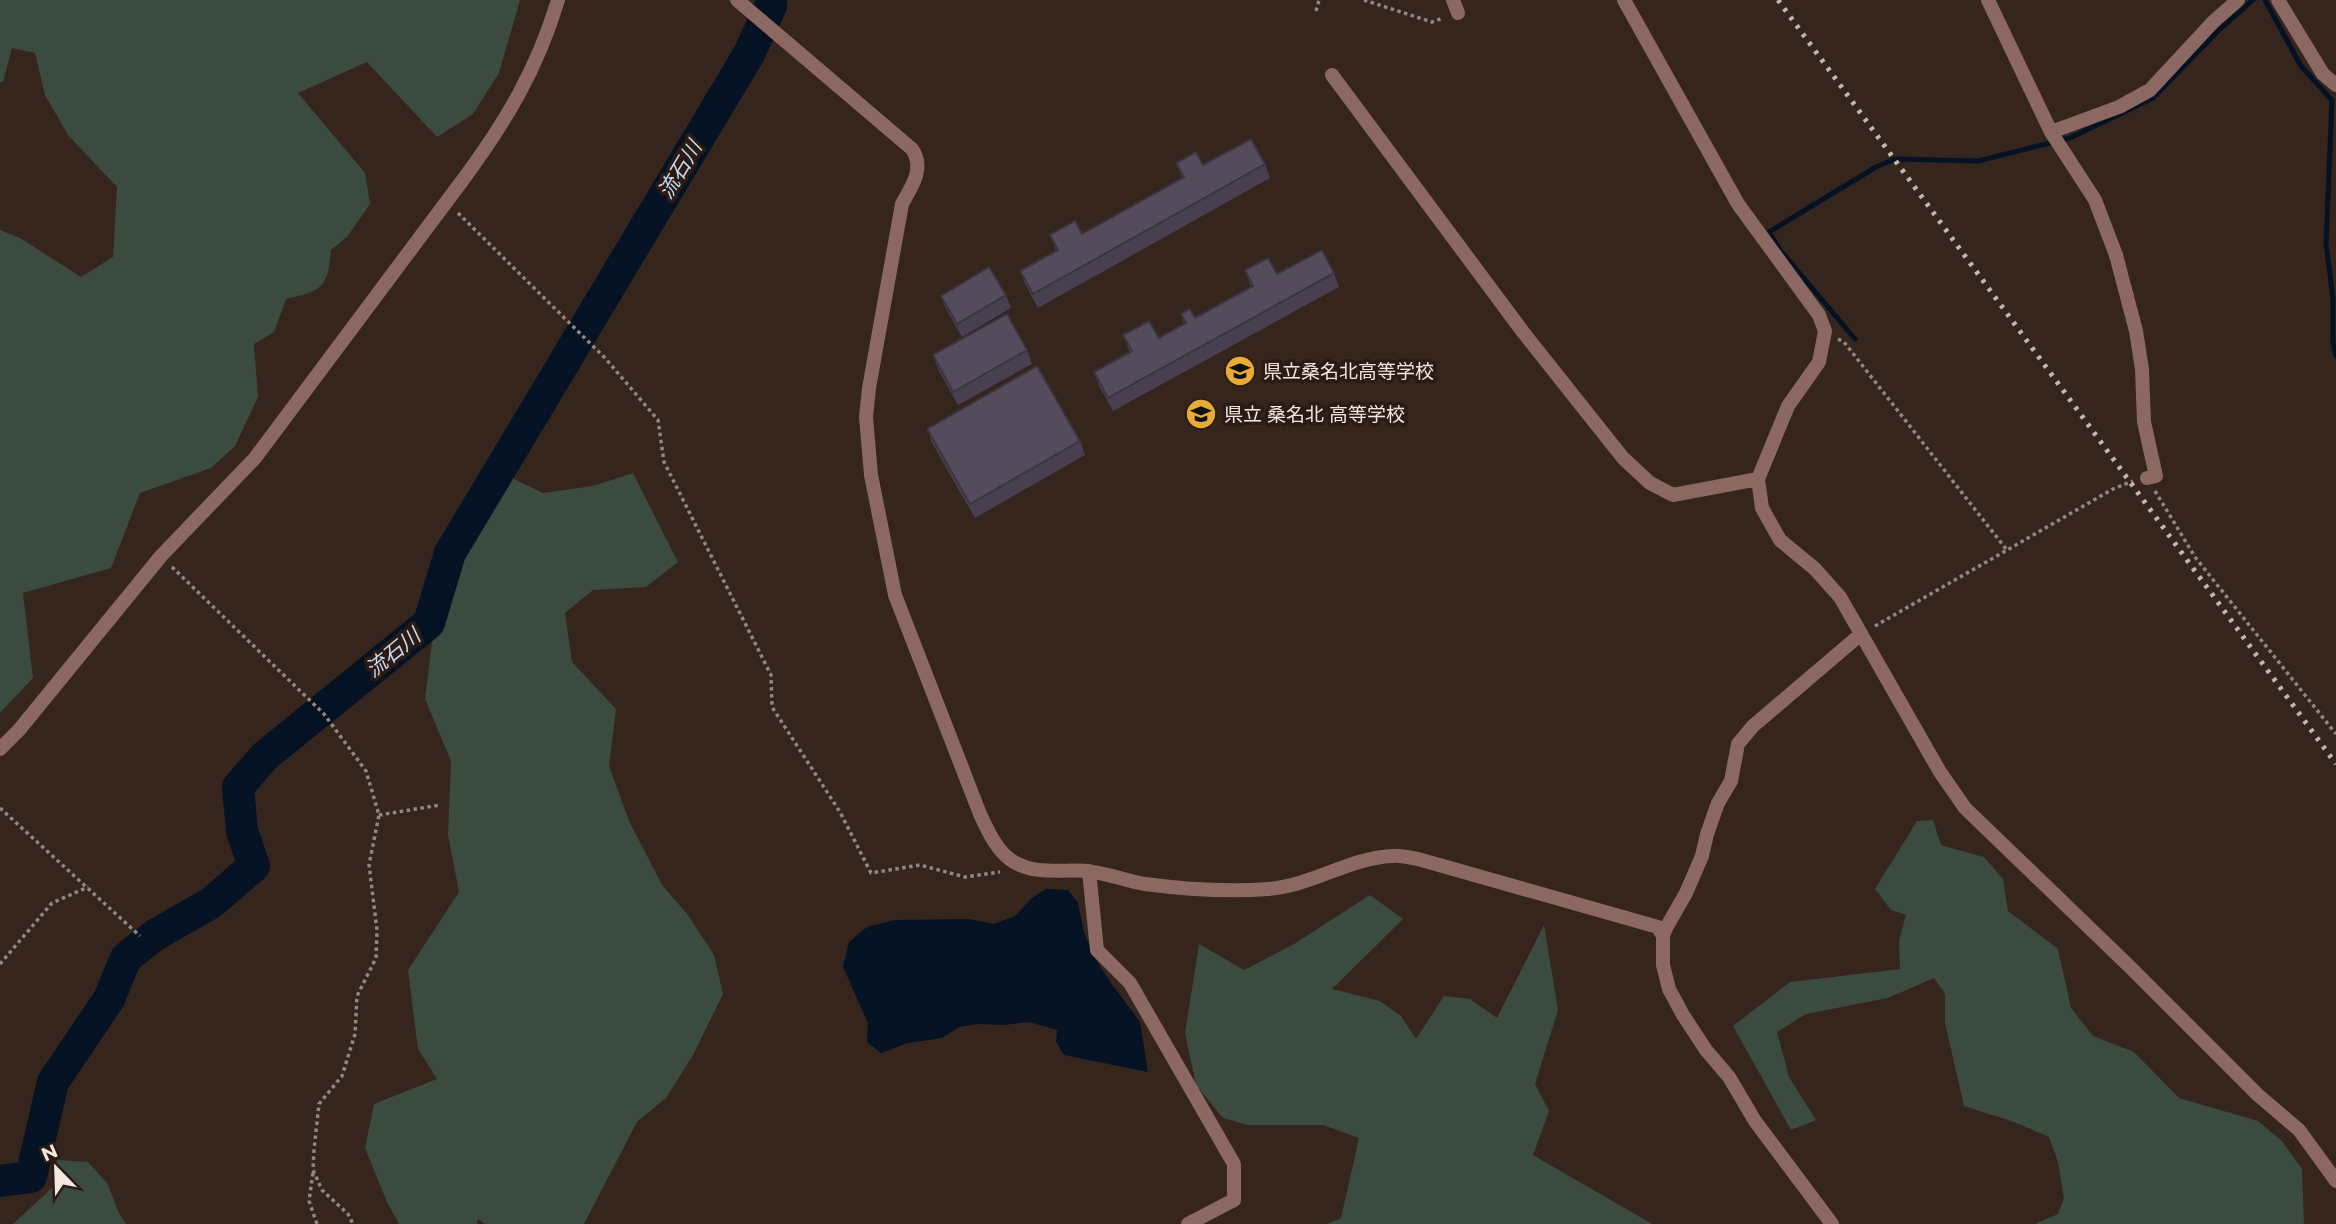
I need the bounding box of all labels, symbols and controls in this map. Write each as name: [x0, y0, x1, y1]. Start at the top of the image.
water label: 流石川: [653, 135, 708, 203]
school or university icon: 県立桑名北高等学校: [1223, 354, 1257, 388]
place label: 県立桑名北高等学校: [1263, 360, 1434, 383]
school or university icon: 県立 桑名北 高等学校: [1184, 397, 1218, 431]
place label: 県立 桑名北 高等学校: [1224, 403, 1405, 426]
water label: 流石川: [360, 622, 427, 682]
north arrow: [21, 1133, 91, 1203]
text: N: [38, 1139, 61, 1166]

